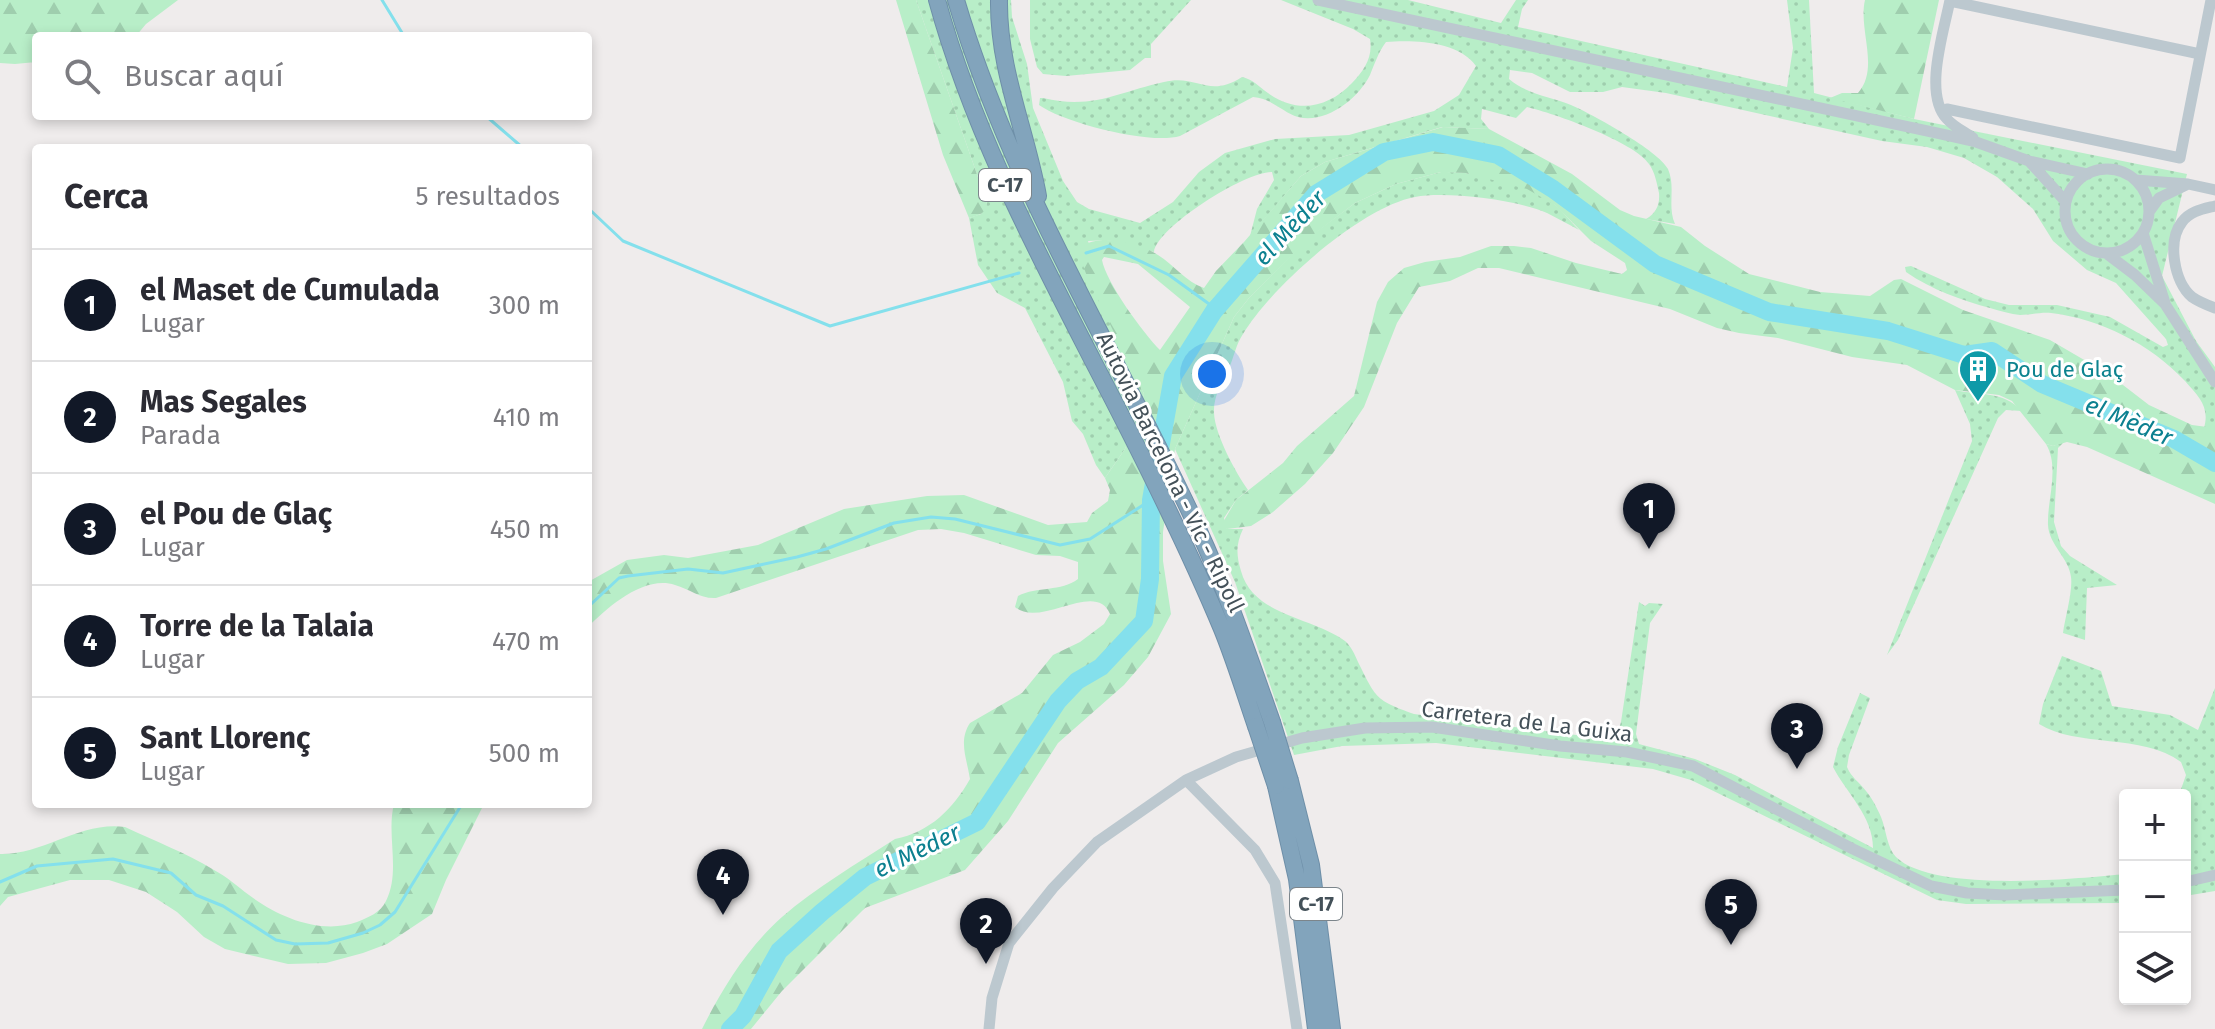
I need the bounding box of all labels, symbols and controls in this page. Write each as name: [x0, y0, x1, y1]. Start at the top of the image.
search box: [32, 32, 592, 120]
icon: search: [60, 54, 104, 98]
text: Buscar aquí: [124, 58, 284, 94]
road number: C-17: [979, 169, 1031, 201]
text: Cerca: [64, 176, 149, 217]
text: 5 resultados: [416, 181, 560, 212]
water label: el Mèder: [1248, 184, 1332, 271]
text: el Maset de Cumulada: [140, 272, 440, 308]
text: 1: [84, 290, 96, 321]
text: 300 m: [489, 290, 560, 321]
text: Lugar: [140, 308, 205, 339]
street label: Autovia Barcelona - Vic - Ripoll: [1091, 328, 1250, 617]
building icon: Pou de Glaç: [1957, 348, 1999, 403]
your location: [1192, 354, 1232, 394]
place label: Pou de Glaç: [2006, 356, 2123, 383]
text: Mas Segales: [140, 384, 307, 420]
water label: el Mèder: [2081, 390, 2178, 452]
text: 2: [83, 402, 97, 433]
text: 410 m: [493, 402, 560, 433]
text: Parada: [140, 420, 221, 451]
pin: 1: [1623, 483, 1675, 549]
text: el Pou de Glaç: [140, 496, 332, 532]
text: 3: [83, 514, 97, 545]
text: 450 m: [490, 514, 560, 545]
text: Lugar: [140, 532, 205, 563]
text: Torre de la Talaia: [140, 608, 374, 644]
text: 4: [83, 626, 97, 657]
text: 470 m: [492, 626, 560, 657]
text: Lugar: [140, 644, 205, 675]
street label: Carretera de La Guixa: [1420, 695, 1634, 748]
pin: 3: [1771, 703, 1823, 769]
text: Sant Llorenç: [140, 720, 310, 756]
text: 5: [83, 738, 97, 769]
text: 500 m: [489, 738, 560, 769]
text: Lugar: [140, 756, 205, 787]
map controls: [2119, 789, 2191, 1005]
button: +: [2119, 789, 2191, 861]
water label: el Mèder: [870, 818, 965, 884]
pin: 4: [697, 849, 749, 915]
button: −: [2119, 861, 2191, 933]
pin: 5: [1705, 879, 1757, 945]
road number: C-17: [1290, 888, 1342, 920]
pin: 2: [960, 898, 1012, 964]
button: layers: [2119, 933, 2191, 1005]

